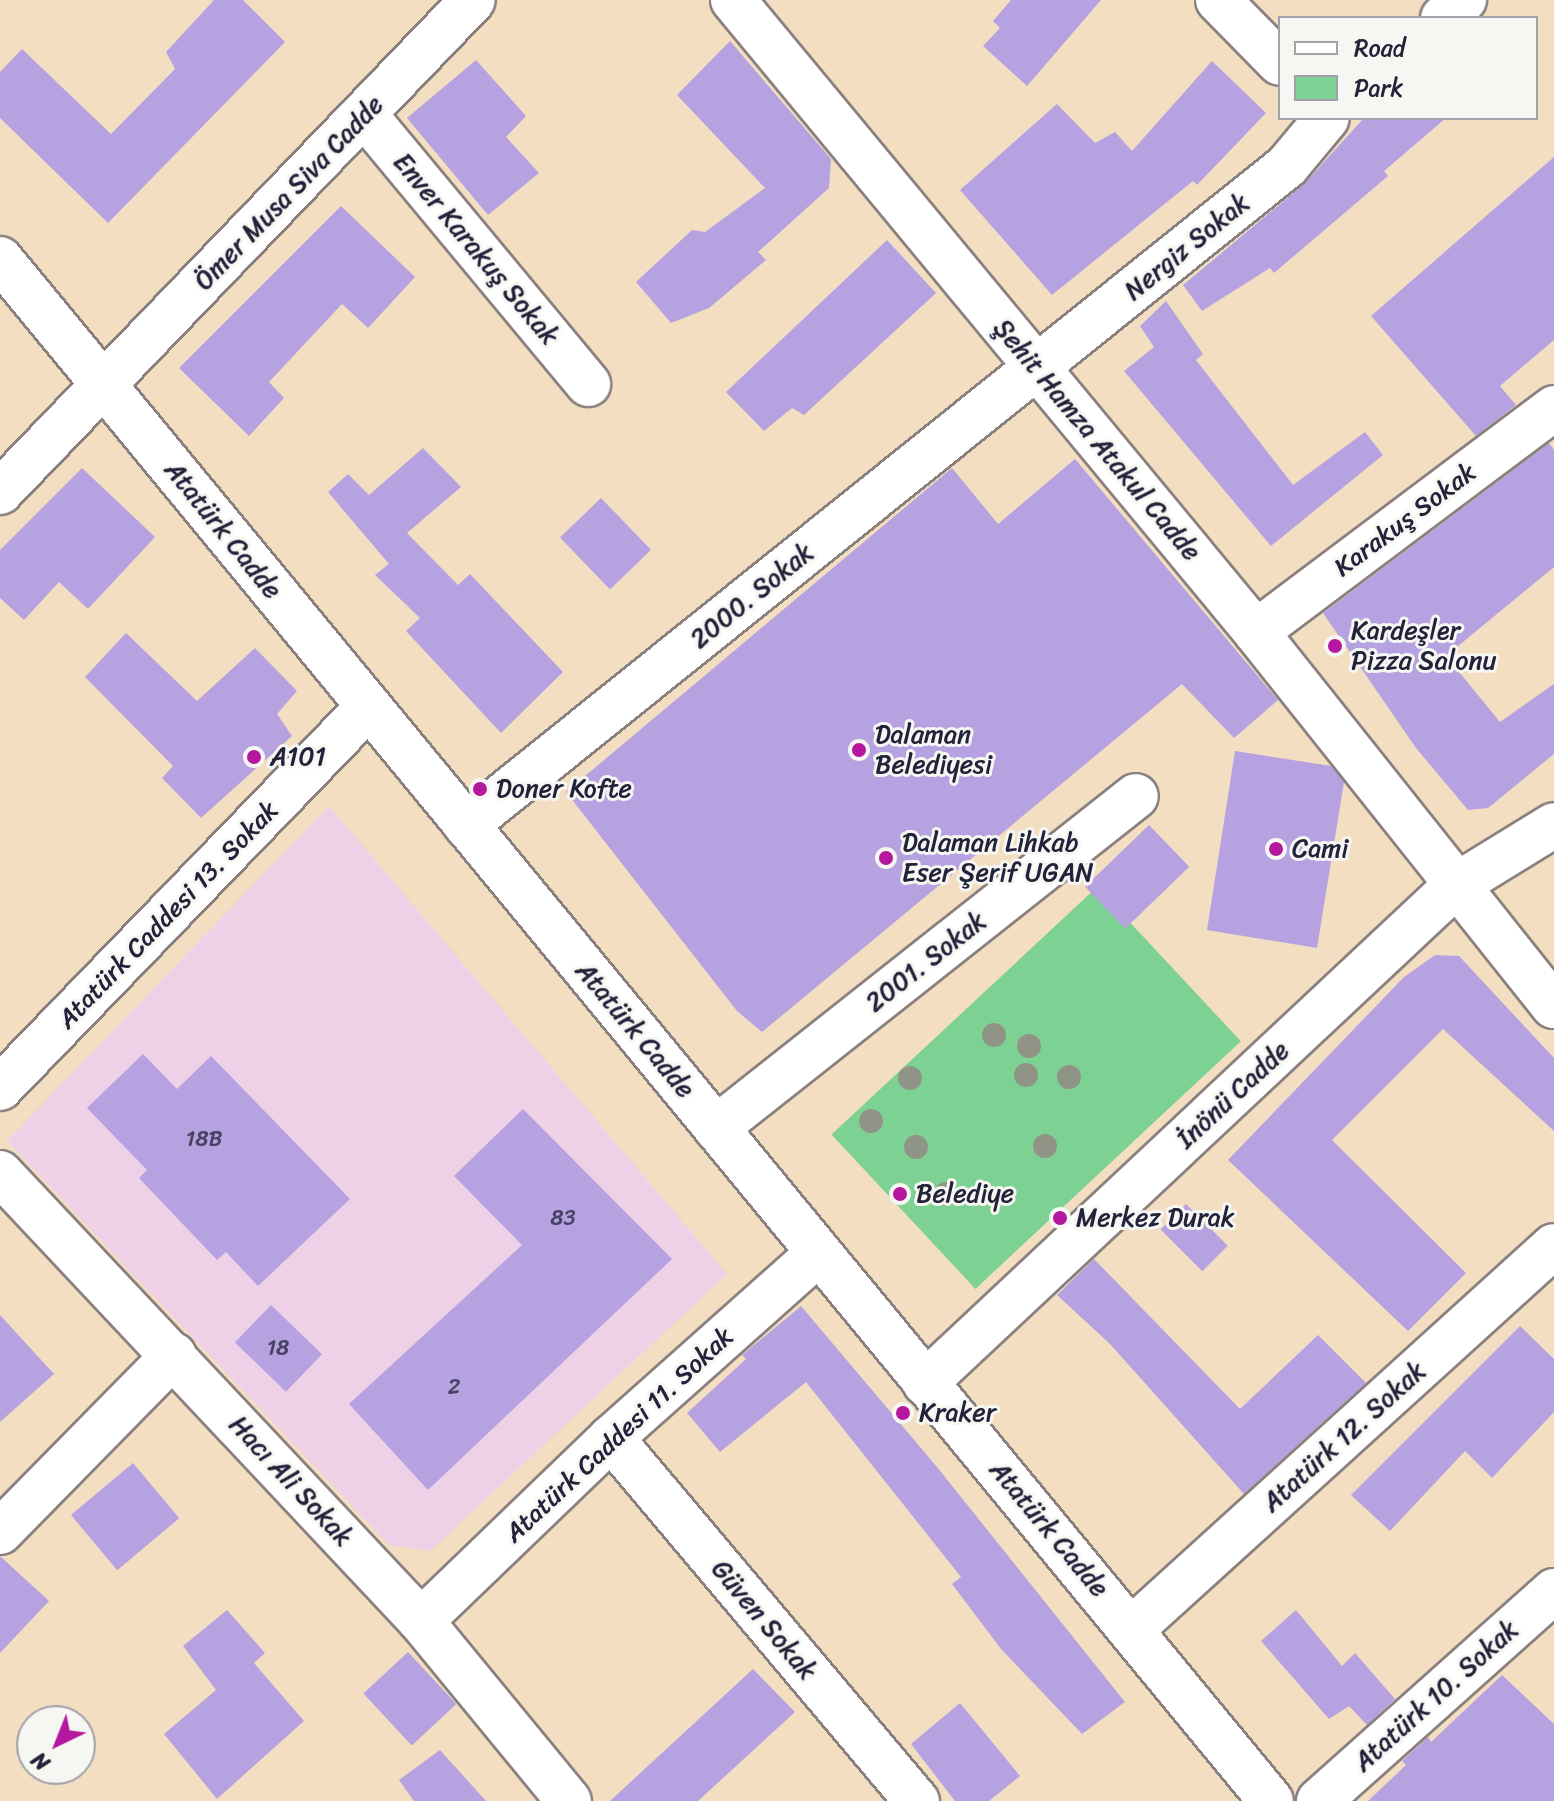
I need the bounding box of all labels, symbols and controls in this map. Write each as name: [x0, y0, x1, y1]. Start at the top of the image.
legend: [1278, 16, 1538, 120]
text: Road: [1354, 27, 1405, 69]
text: Park: [1354, 67, 1403, 109]
street label: Ömer Musa Siva Cadde: [187, 89, 391, 297]
street label: Enver Karakuş Sokak: [387, 147, 565, 351]
street label: Nergiz Sokak: [1118, 187, 1256, 307]
street label: Şehit Hamza Atakul Cadde: [987, 313, 1207, 567]
street label: Atatürk Cadde: [158, 455, 288, 605]
street label: Karakuş Sokak: [1328, 457, 1482, 583]
street label: 2000. Sokak: [684, 537, 820, 655]
place label: Kardeşler Pizza Salonu: [1351, 615, 1496, 676]
marker: Kardeşler Pizza Salonu: [1326, 637, 1344, 655]
place label: Dalaman Belediyesi: [875, 719, 992, 780]
place label: A101: [270, 741, 326, 773]
marker: Dalaman Belediyesi: [850, 741, 868, 759]
marker: A101: [245, 748, 263, 766]
place label: Doner Kofte: [496, 773, 634, 805]
marker: Doner Kofte: [471, 780, 489, 798]
street label: Atatürk Caddesi 13. Sokak: [52, 795, 284, 1035]
place label: Dalaman Lihkab Eser Şerif UGAN: [902, 827, 1093, 888]
place label: Cami: [1292, 833, 1348, 865]
marker: Cami: [1267, 840, 1285, 858]
marker: Dalaman Lihkab Eser Şerif UGAN: [877, 849, 895, 867]
street label: 2001. Sokak: [860, 905, 992, 1019]
street label: Atatürk Cadde: [569, 956, 701, 1104]
street label: İnönü Cadde: [1170, 1035, 1296, 1155]
house number: 18B: [186, 1126, 222, 1152]
place label: Belediye: [916, 1178, 1014, 1210]
marker: Belediye: [891, 1185, 909, 1203]
place label: Merkez Durak: [1076, 1202, 1235, 1234]
house number: 83: [550, 1205, 576, 1231]
marker: Merkez Durak: [1051, 1209, 1069, 1227]
street label: Atatürk Caddesi 11. Sokak: [499, 1321, 739, 1549]
house number: 18: [267, 1335, 289, 1361]
street label: Atatürk 12. Sokak: [1256, 1355, 1432, 1519]
house number: 2: [448, 1374, 460, 1400]
place label: Kraker: [919, 1397, 996, 1429]
marker: Kraker: [894, 1404, 912, 1422]
street label: Hacı Ali Sokak: [223, 1409, 359, 1553]
street label: Atatürk Cadde: [983, 1455, 1115, 1603]
street label: Güven Sokak: [705, 1554, 823, 1686]
street label: Atatürk 10. Sokak: [1347, 1614, 1525, 1778]
north arrow: [16, 1705, 96, 1785]
text: N: [22, 1742, 60, 1781]

